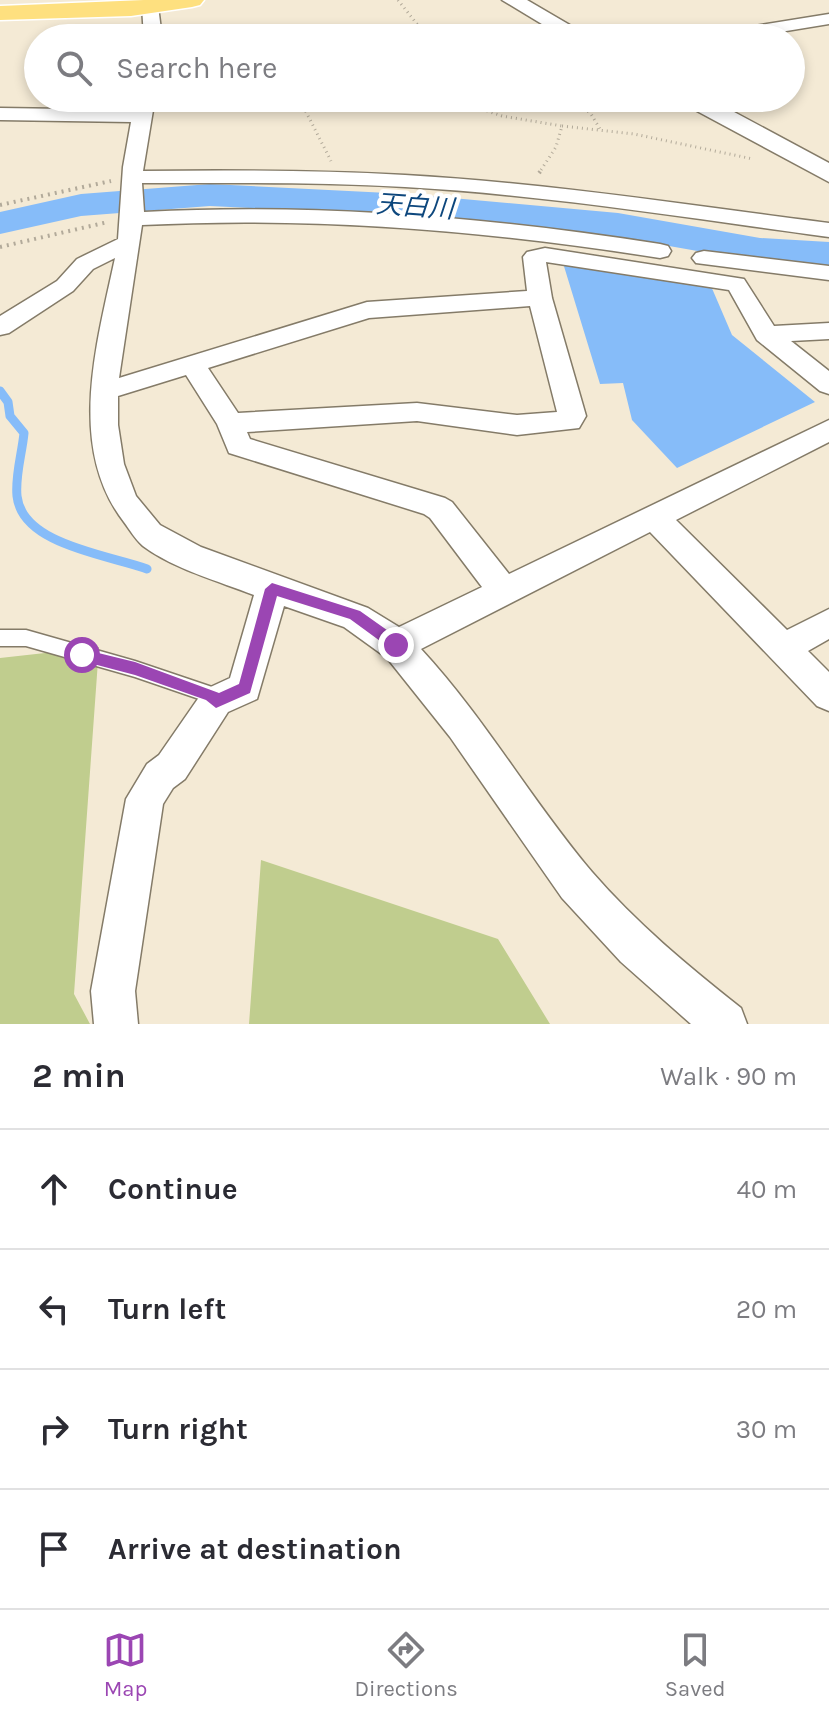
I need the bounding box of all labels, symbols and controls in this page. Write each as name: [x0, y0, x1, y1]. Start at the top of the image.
search box: [24, 24, 805, 112]
icon: search: [52, 46, 96, 90]
text: Search here: [116, 50, 277, 86]
water label: 天白川: [375, 188, 458, 225]
route end: [378, 627, 414, 663]
route start: [64, 637, 100, 673]
text: 2 min: [32, 1056, 126, 1096]
text: Walk · 90 m: [660, 1061, 797, 1092]
icon: ahead: [32, 1167, 76, 1211]
text: Continue: [108, 1171, 238, 1207]
text: 40 m: [737, 1174, 797, 1205]
icon: left: [32, 1287, 76, 1331]
text: Turn left: [108, 1291, 226, 1327]
text: 20 m: [736, 1294, 797, 1325]
icon: right: [32, 1407, 76, 1451]
text: Turn right: [108, 1411, 248, 1447]
text: 30 m: [736, 1414, 797, 1445]
icon: arrive: [32, 1527, 76, 1571]
text: Arrive at destination: [108, 1531, 402, 1567]
tab: Map: [103, 1628, 147, 1702]
tab: Directions: [354, 1628, 458, 1702]
tab: Saved: [665, 1628, 726, 1702]

